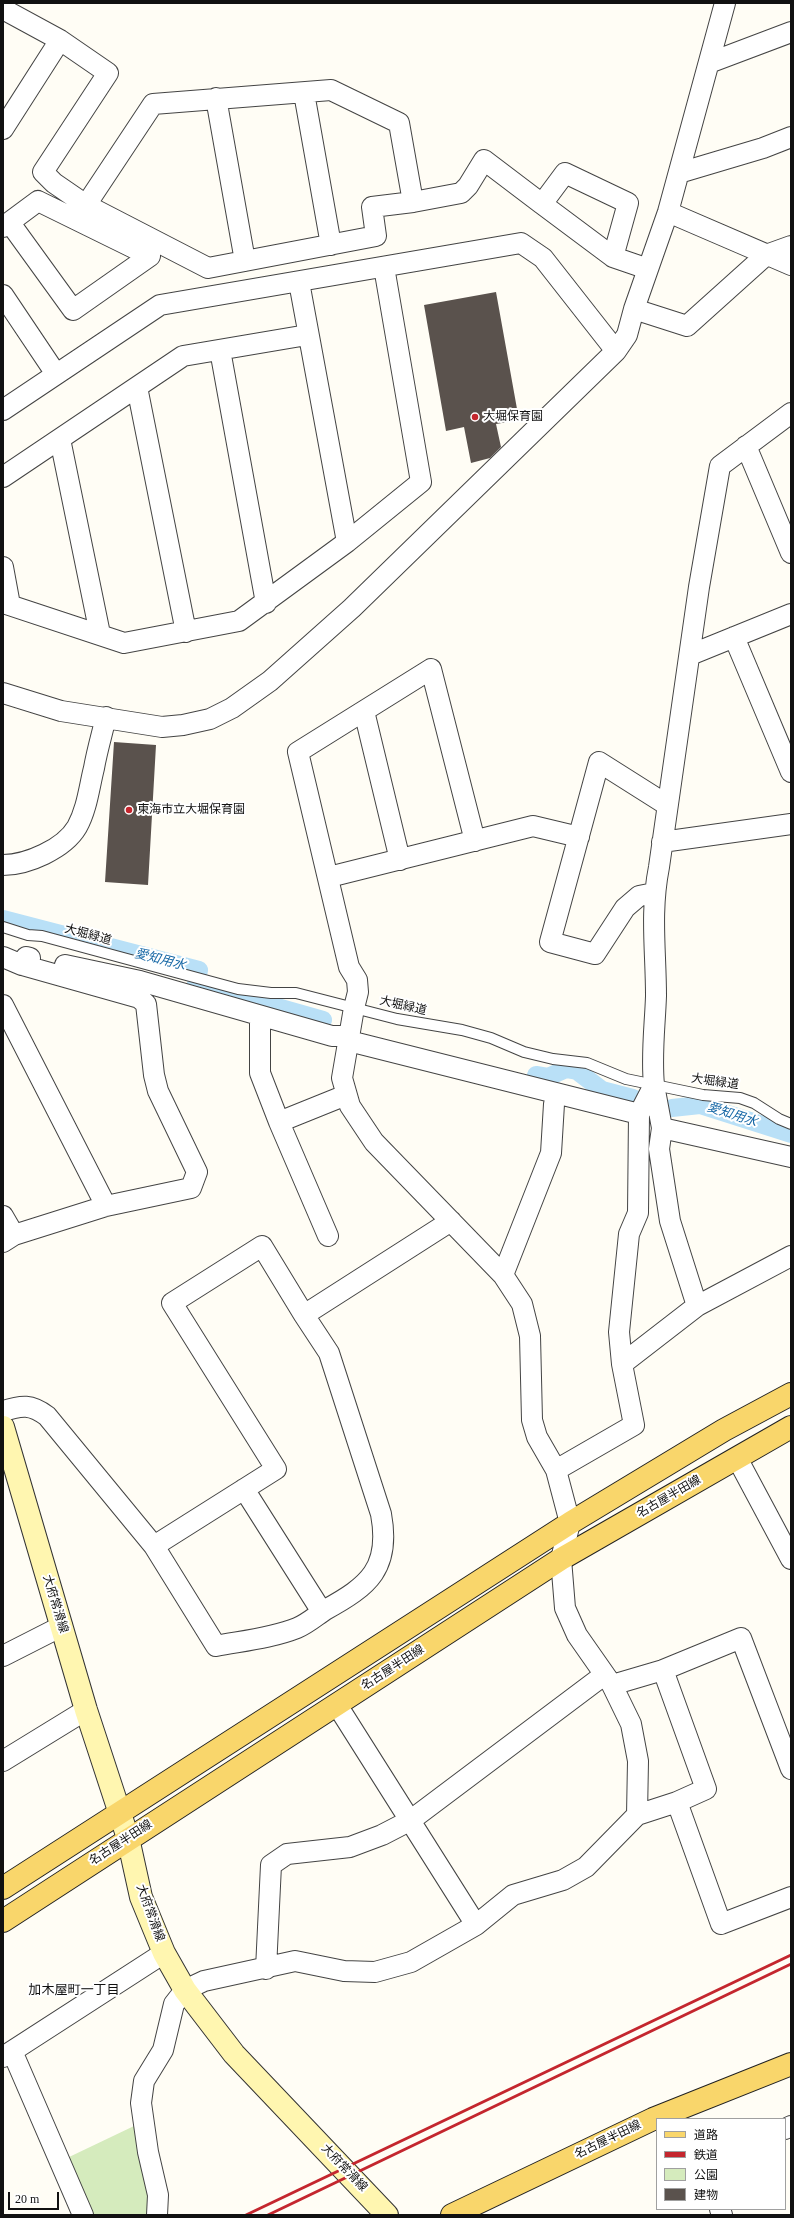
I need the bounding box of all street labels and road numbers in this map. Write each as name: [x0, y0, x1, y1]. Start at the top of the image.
street label: 大堀緑道: [63, 922, 113, 948]
street label: 大堀緑道: [378, 994, 428, 1018]
street label: 大堀緑道: [690, 1072, 740, 1092]
street label: 名古屋半田線: [634, 1473, 704, 1521]
street label: 大府常滑線: [39, 1573, 71, 1635]
street label: 名古屋半田線: [359, 1642, 427, 1694]
street label: 名古屋半田線: [87, 1817, 155, 1869]
street label: 大府常滑線: [133, 1882, 167, 1944]
street label: 名古屋半田線: [572, 2118, 644, 2162]
street label: 大府常滑線: [318, 2141, 370, 2195]

